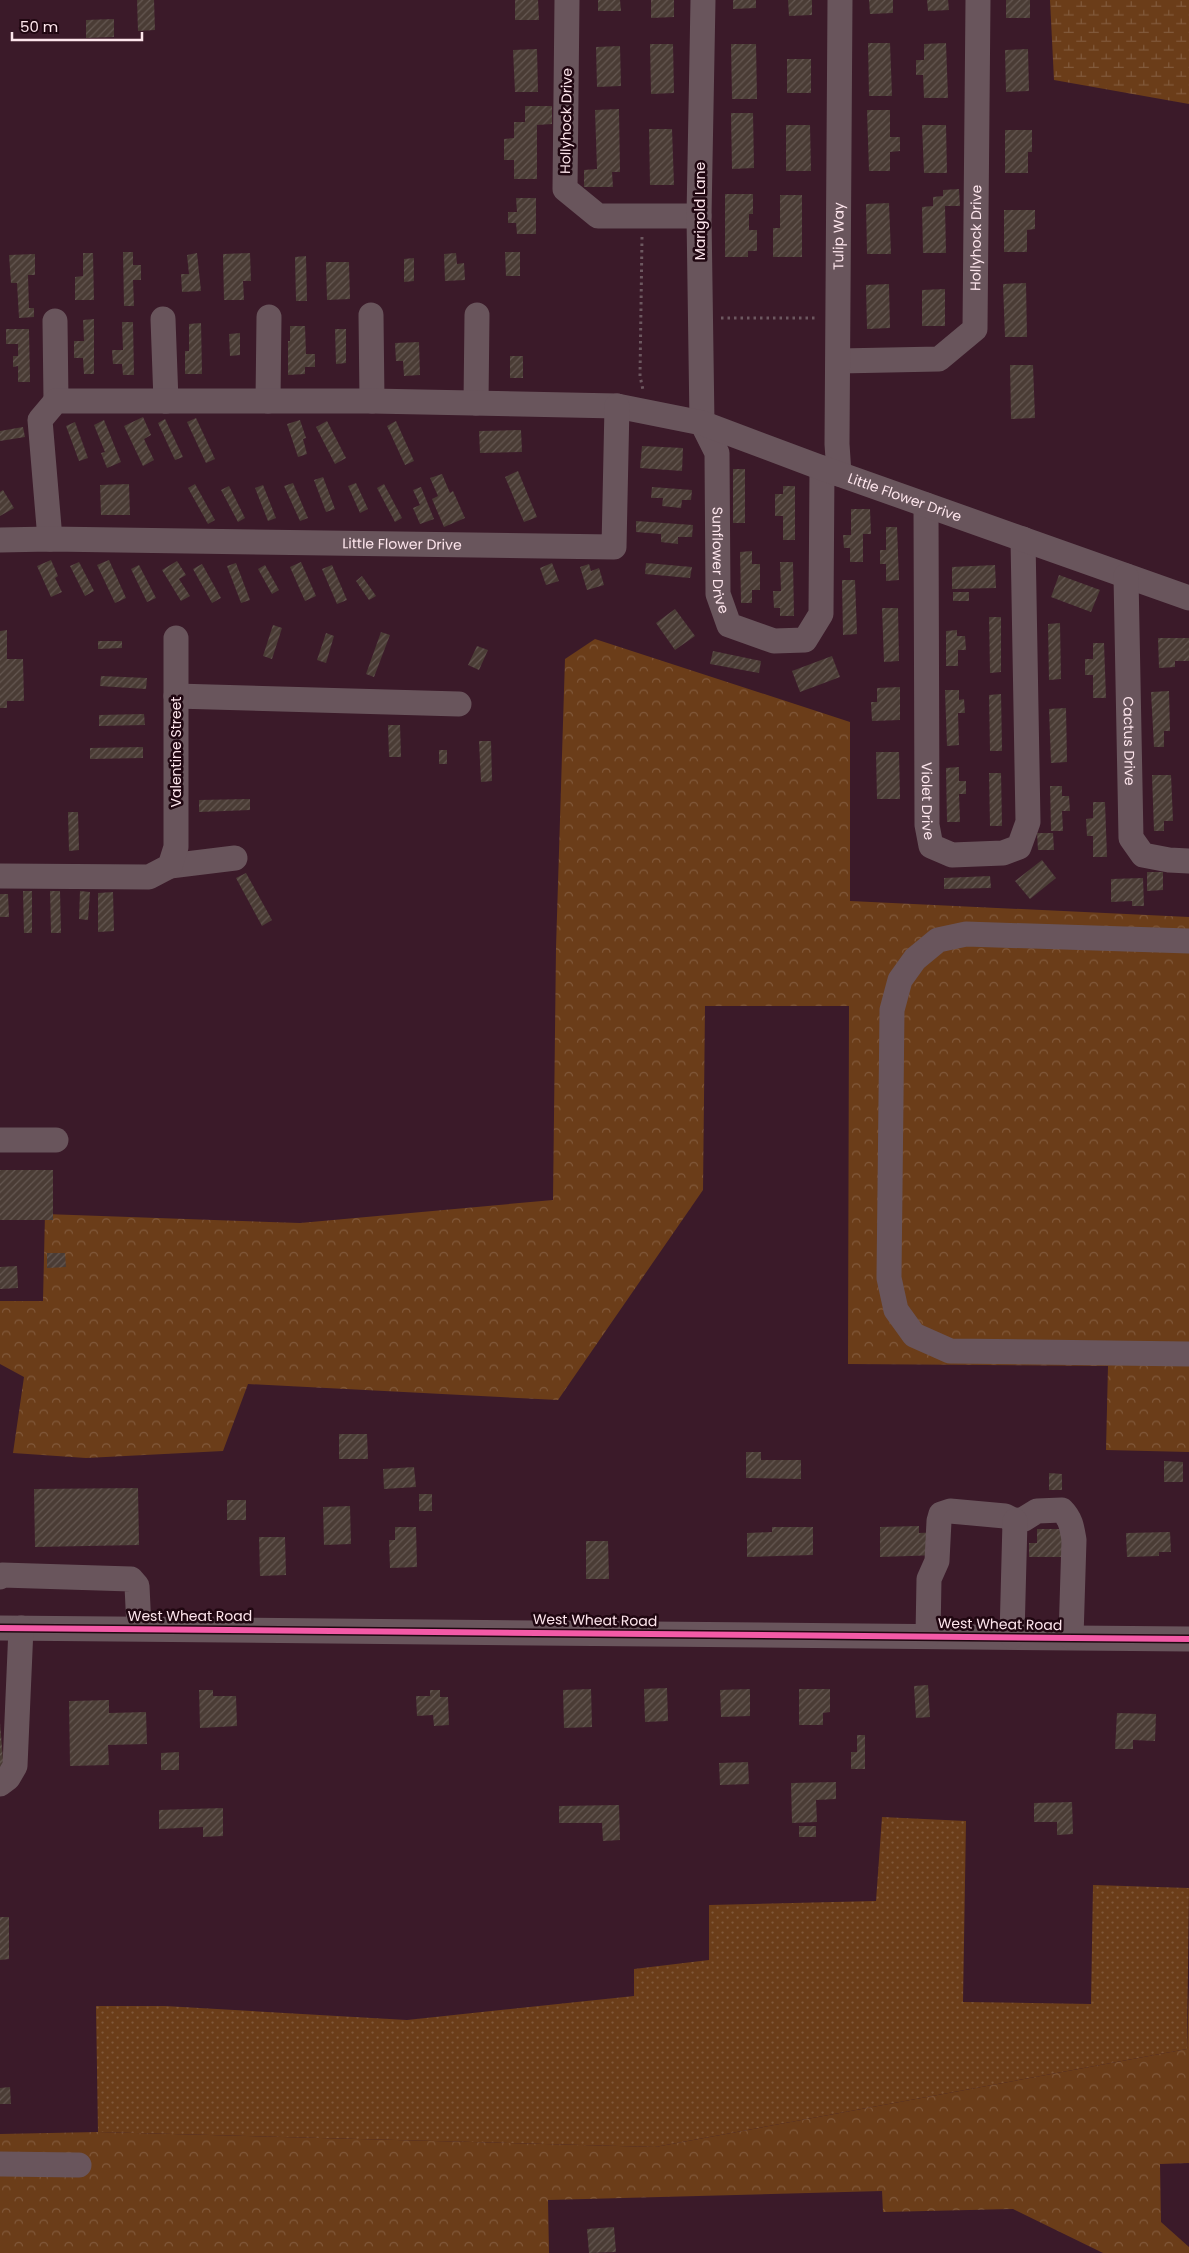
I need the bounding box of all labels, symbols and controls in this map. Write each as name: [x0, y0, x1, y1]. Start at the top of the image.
scale bar: [12, 10, 142, 42]
text: 50 m: [20, 16, 58, 37]
street label: Hollyhock Drive: [555, 68, 577, 174]
street label: Marigold Lane: [690, 161, 710, 260]
street label: Hollyhock Drive: [965, 184, 986, 291]
street label: Tulip Way: [828, 202, 849, 270]
street label: Little Flower Drive: [845, 468, 965, 527]
street label: Sunflower Drive: [707, 507, 734, 617]
street label: Little Flower Drive: [342, 533, 462, 555]
street label: Cactus Drive: [1118, 696, 1140, 786]
street label: Valentine Street: [166, 697, 186, 807]
street label: Violet Drive: [917, 762, 940, 842]
street label: West Wheat Road: [128, 1606, 252, 1626]
street label: West Wheat Road: [533, 1609, 657, 1631]
street label: West Wheat Road: [938, 1613, 1062, 1635]

